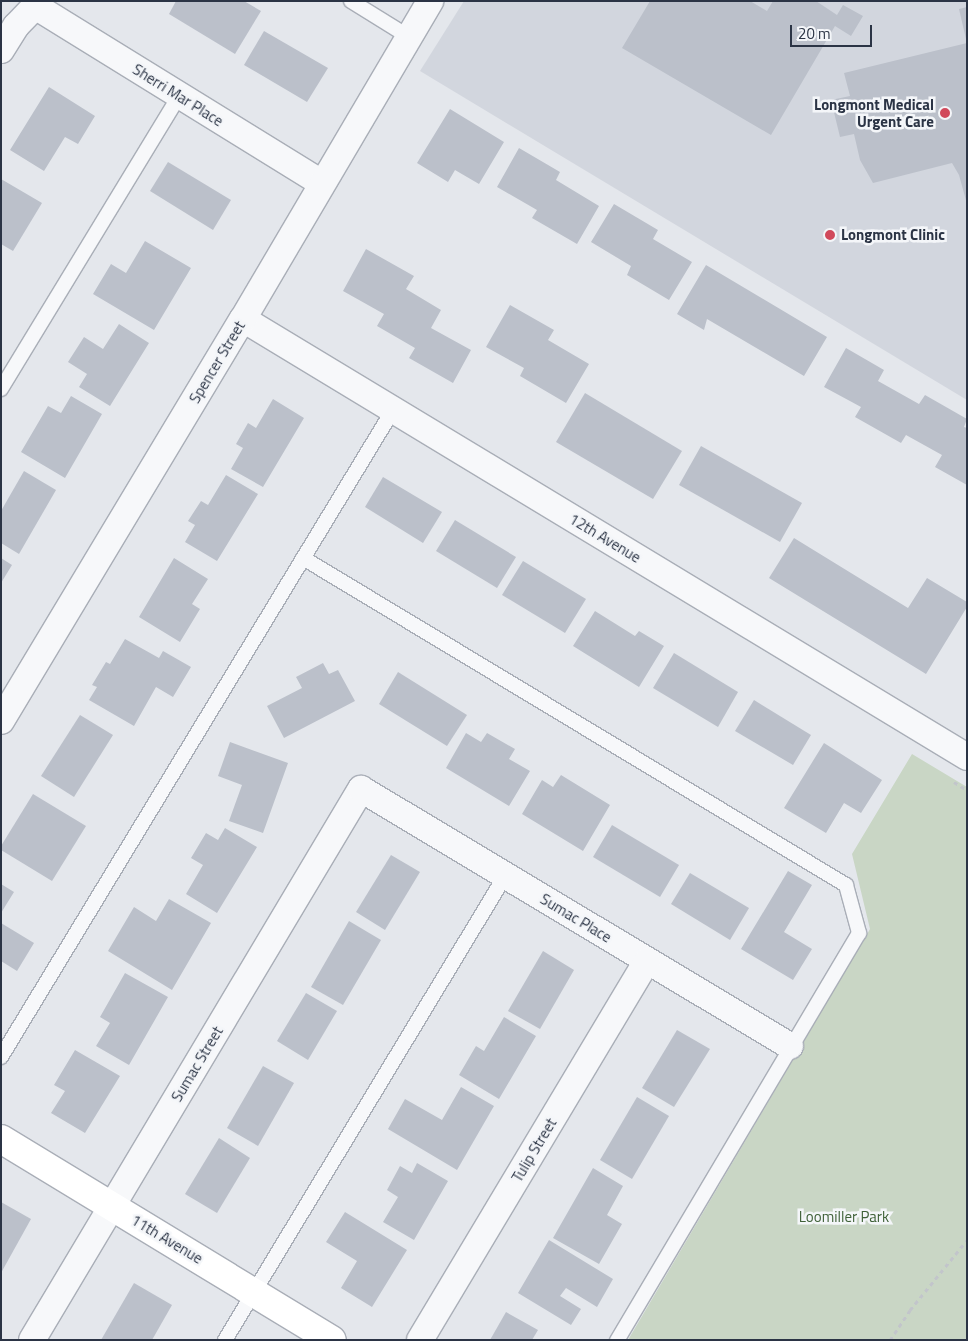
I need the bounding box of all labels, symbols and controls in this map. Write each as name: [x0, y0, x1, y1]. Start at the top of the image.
scale bar: [793, 15, 876, 47]
text: 20 m: [798, 22, 831, 45]
street label: Sherri Mar Place: [129, 60, 227, 130]
place label: Longmont Medical Urgent Care: [814, 95, 934, 130]
marker: Longmont Medical Urgent Care: [938, 106, 952, 120]
place label: Longmont Clinic: [841, 226, 945, 244]
marker: Longmont Clinic: [823, 228, 837, 242]
street label: Spencer Street: [185, 318, 249, 406]
street label: 12th Avenue: [566, 510, 644, 566]
street label: Sumac Place: [537, 890, 615, 946]
street label: Sumac Street: [167, 1023, 227, 1105]
street label: Tulip Street: [508, 1115, 560, 1185]
park label: Loomiller Park: [799, 1208, 889, 1226]
street label: 11th Avenue: [128, 1211, 206, 1267]

